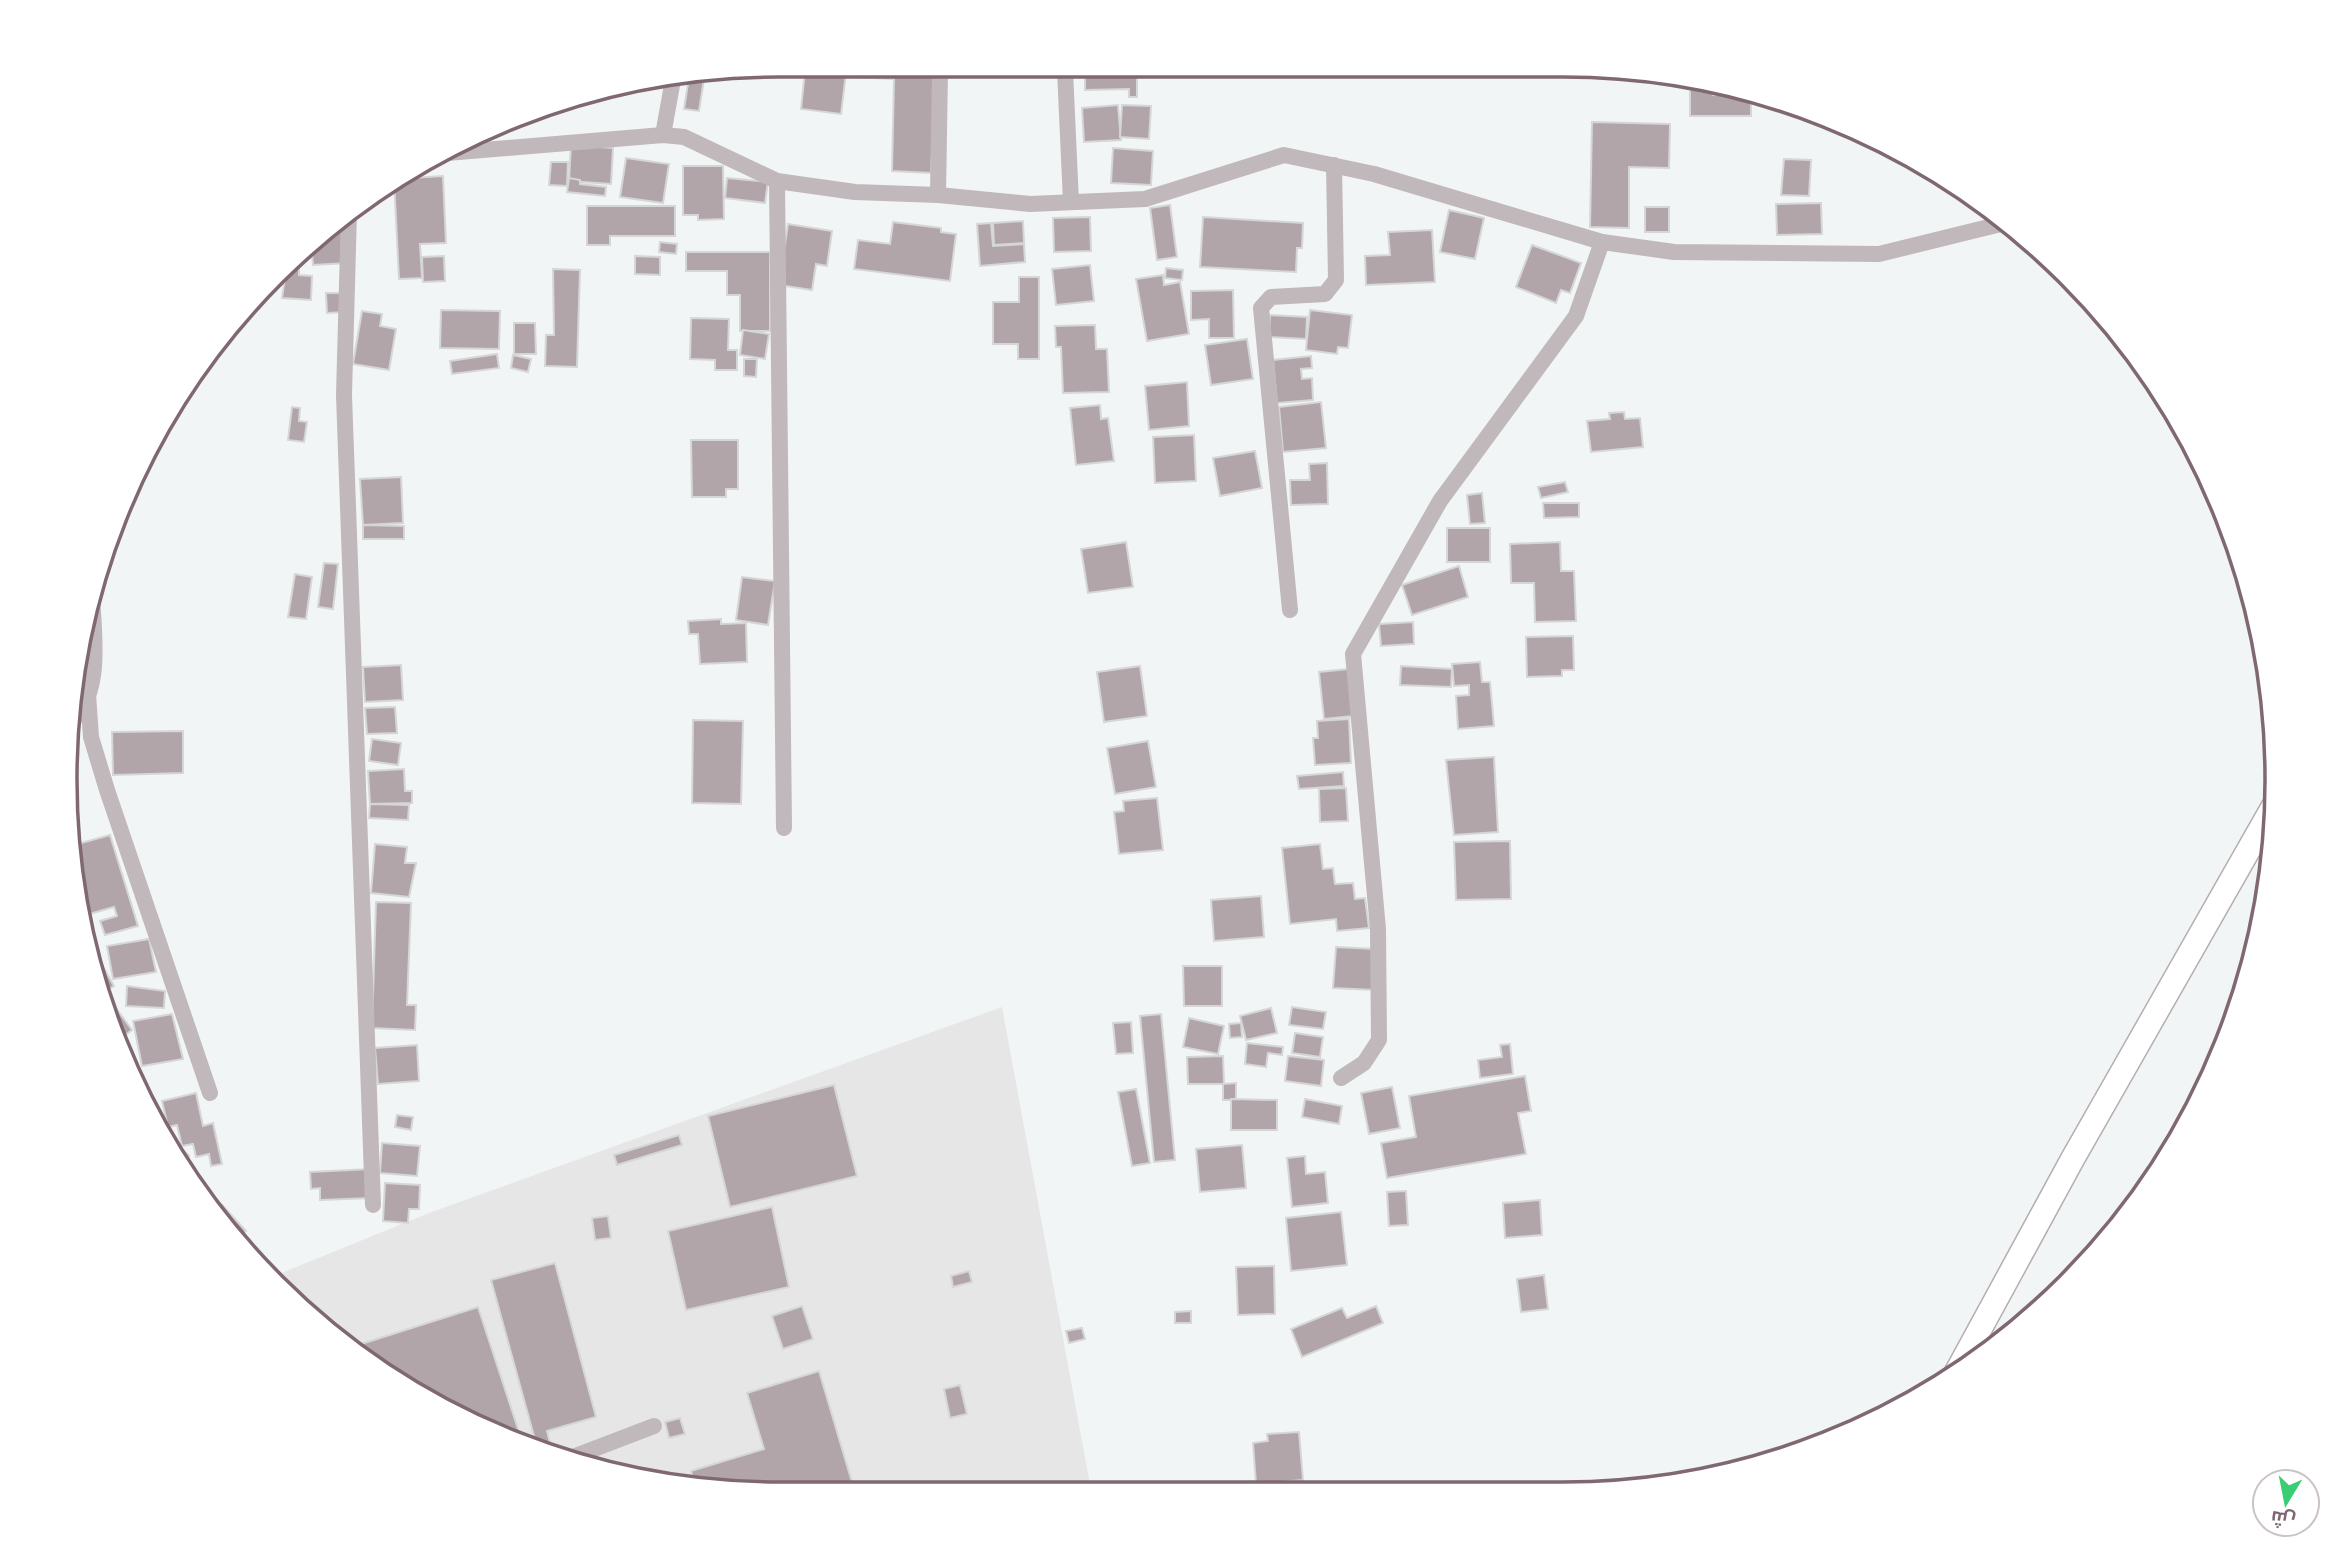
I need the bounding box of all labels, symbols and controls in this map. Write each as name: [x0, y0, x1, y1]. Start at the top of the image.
north arrow: [2251, 1468, 2321, 1538]
text: ش: [2269, 1506, 2297, 1534]

